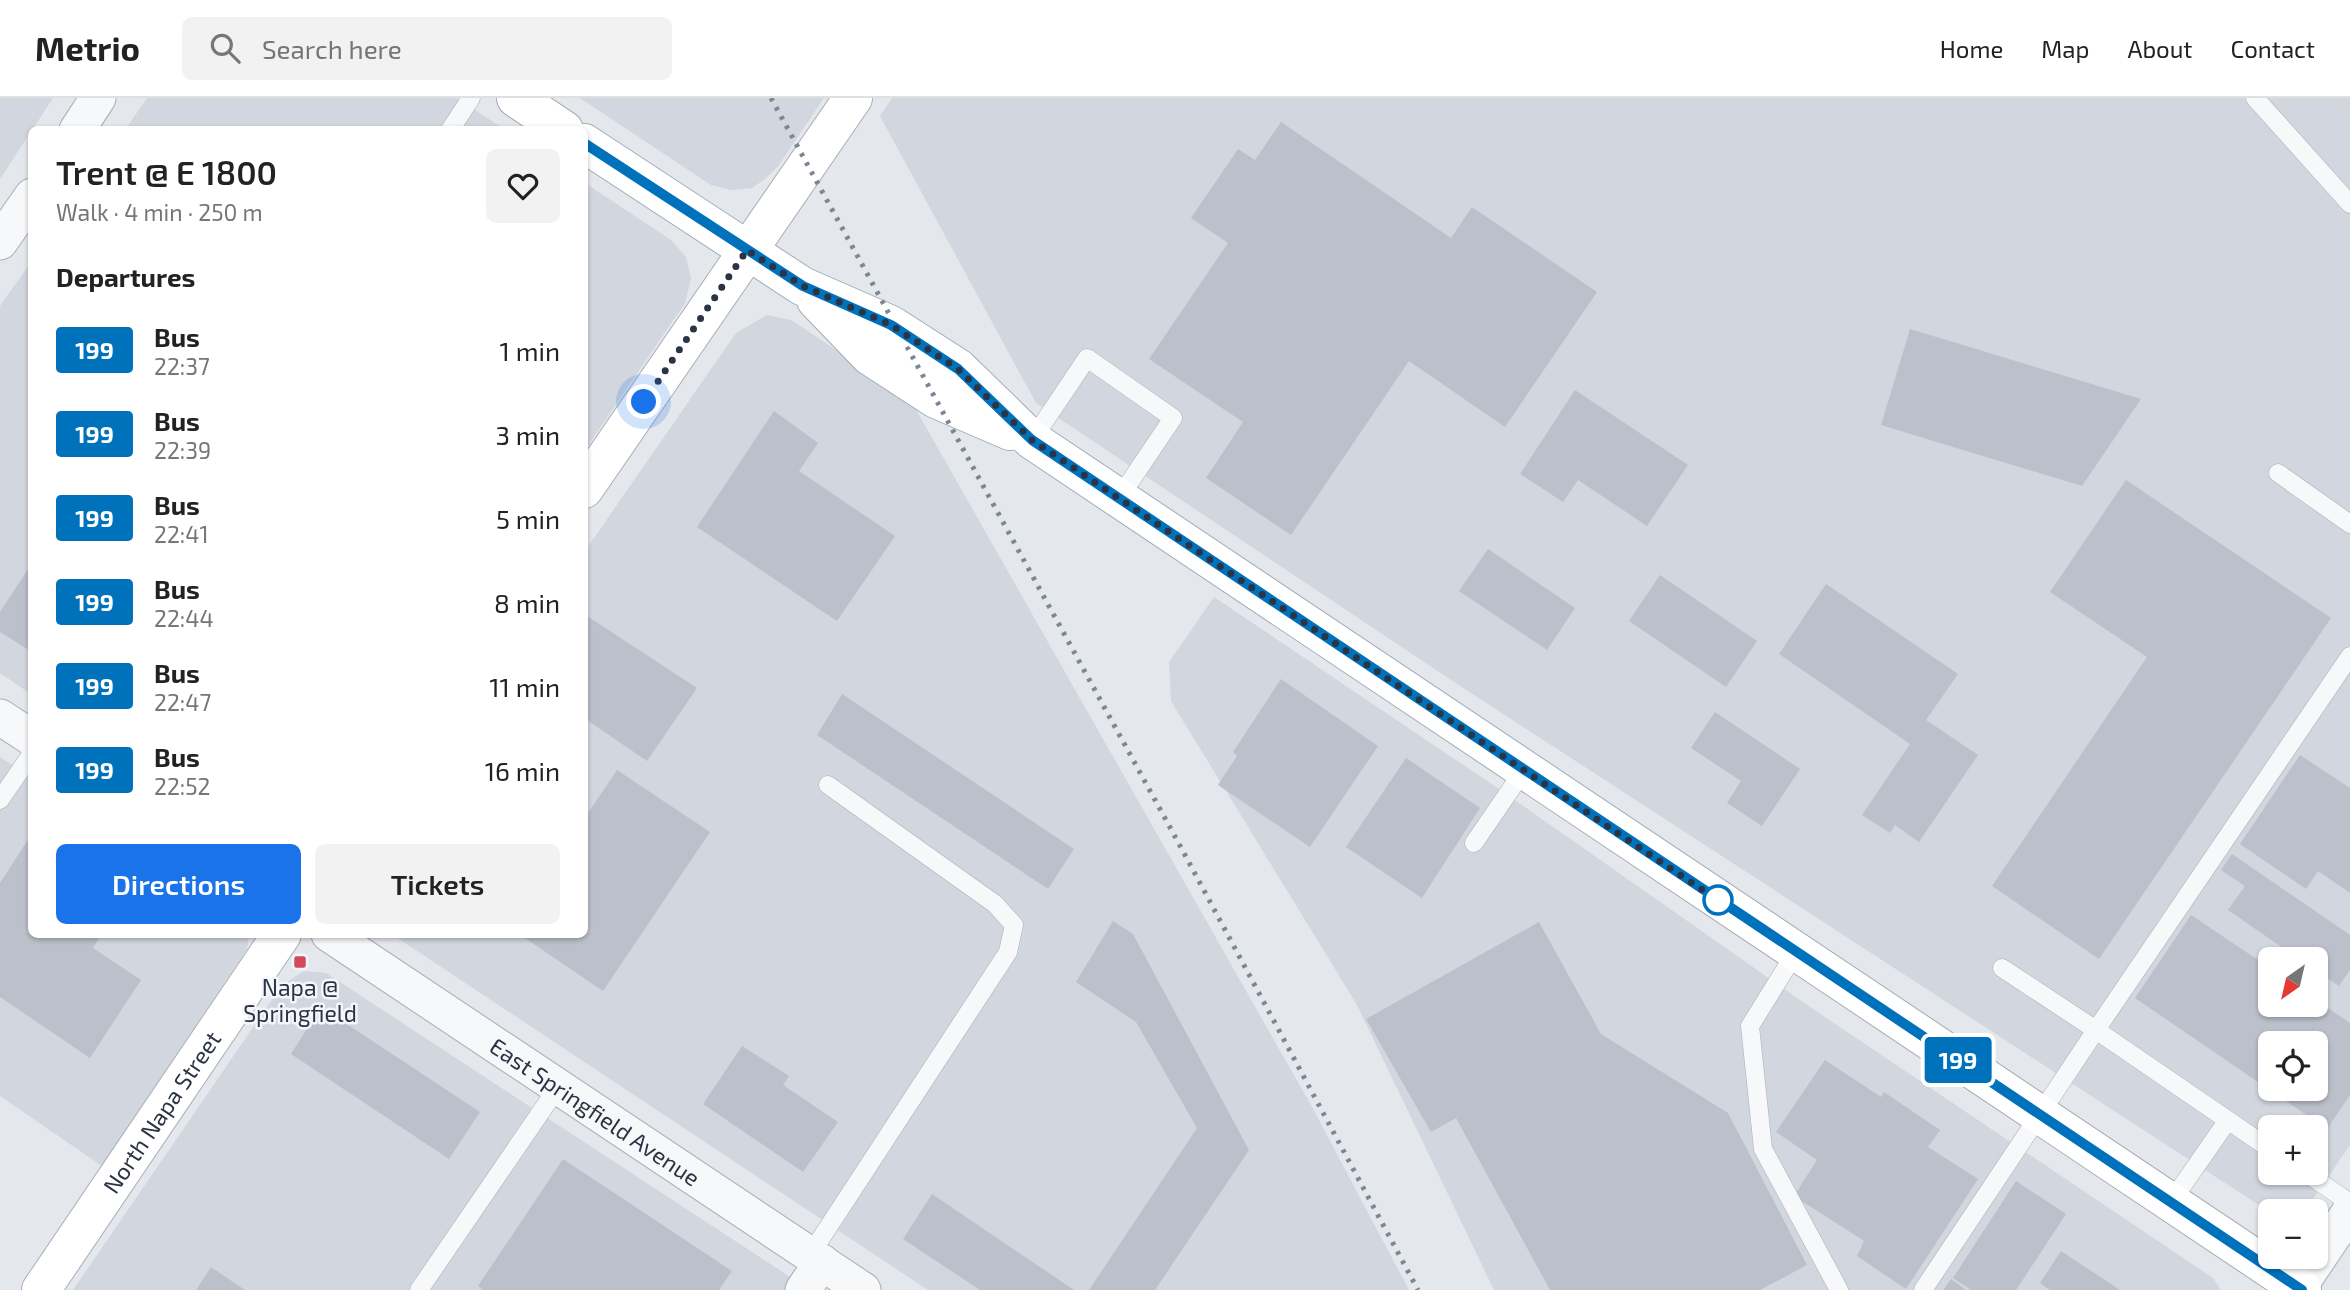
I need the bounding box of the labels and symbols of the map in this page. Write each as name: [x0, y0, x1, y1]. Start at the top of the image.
your location: [626, 384, 661, 419]
unlabelled marker: [1703, 885, 1733, 915]
north arrow: [2258, 947, 2328, 1017]
marker: Napa @ Springfield: [292, 954, 308, 970]
place label: Napa @ Springfield: [243, 973, 357, 1027]
street label: North Napa Street: [97, 1025, 226, 1198]
street label: East Springfield Avenue: [485, 1031, 706, 1192]
line badge: 199: [1918, 1037, 1998, 1083]

